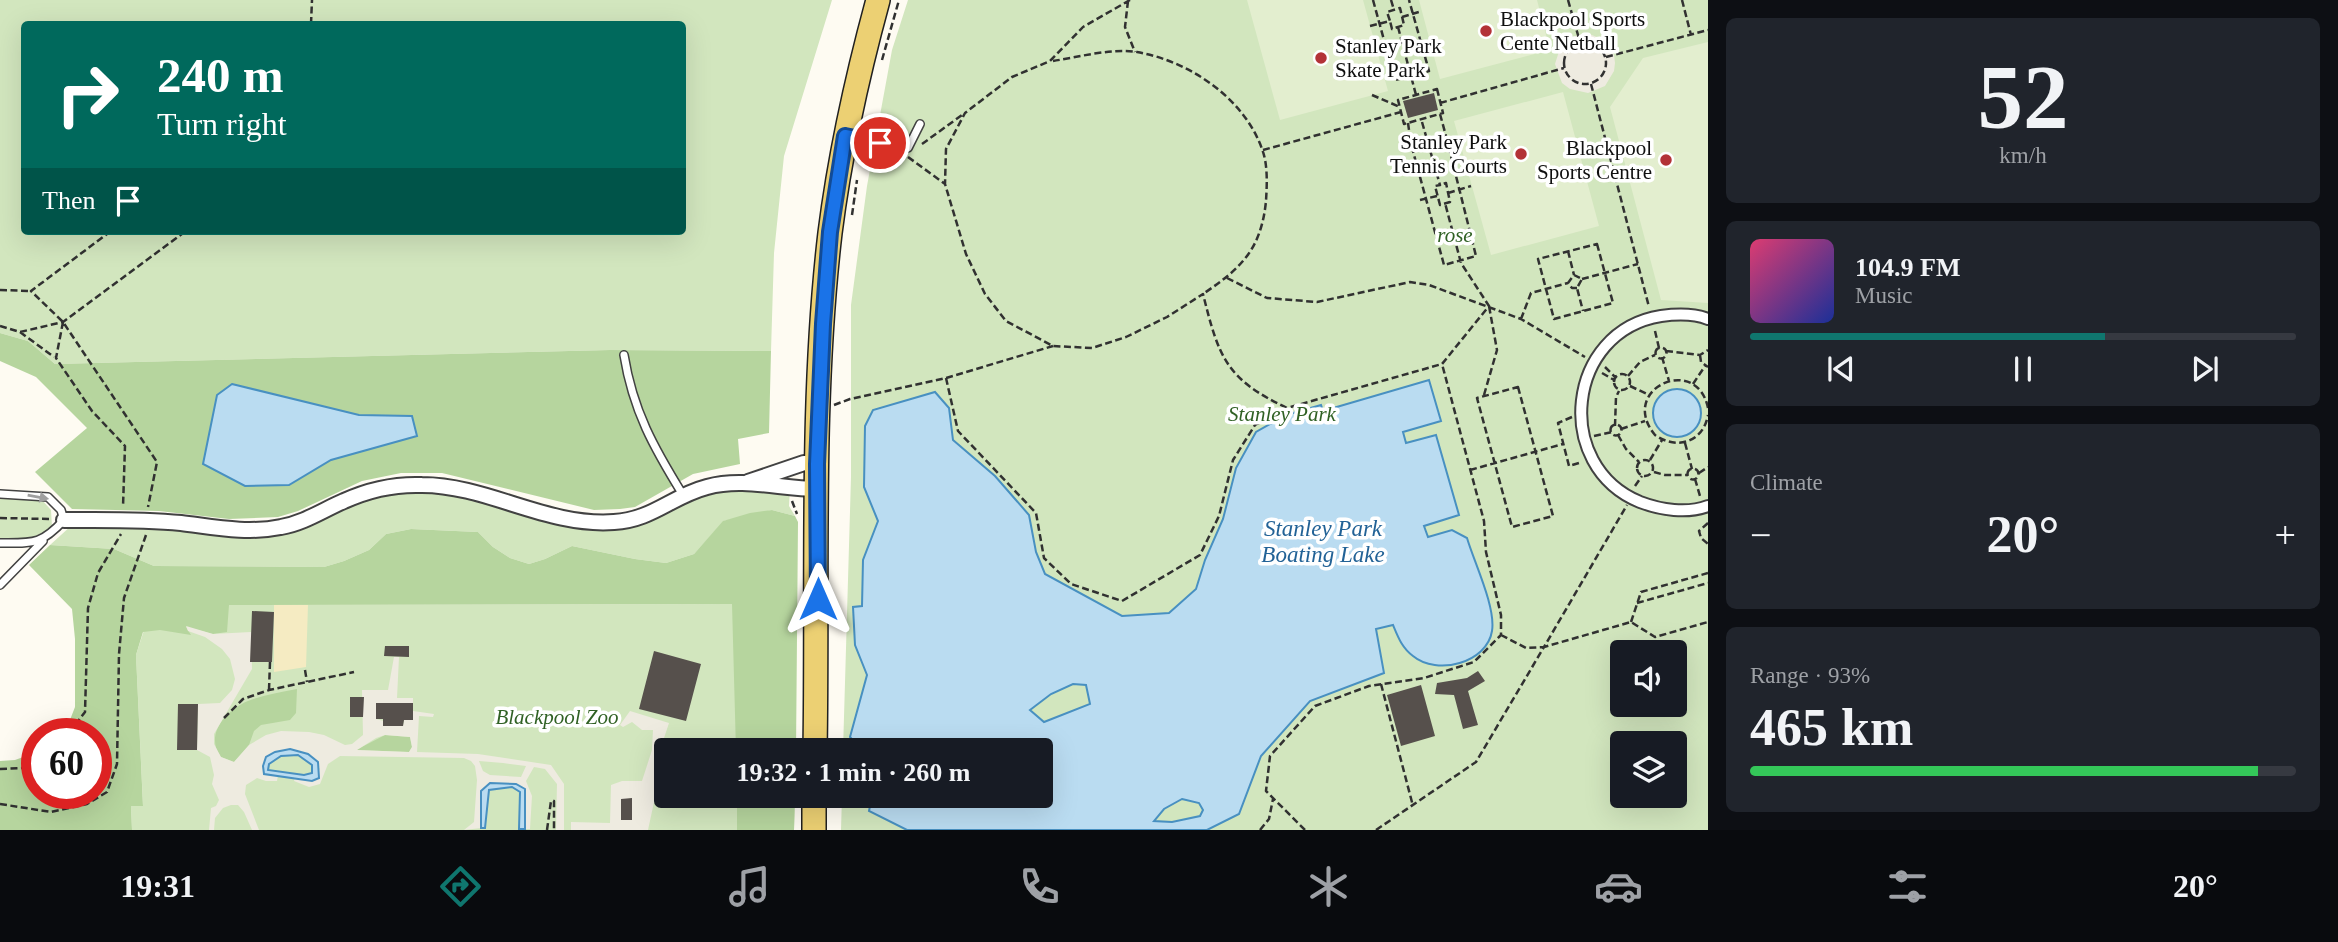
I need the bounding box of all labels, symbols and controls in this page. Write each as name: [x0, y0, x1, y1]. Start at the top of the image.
place label: Blackpool Sports Cente Netball: [1500, 7, 1645, 55]
marker: Blackpool Sports Cente Netball: [1478, 23, 1494, 39]
place label: Stanley Park Skate Park: [1335, 34, 1442, 82]
text: 52: [1978, 47, 2069, 148]
text: 240 m: [157, 48, 284, 103]
icon: right: [42, 49, 133, 140]
marker: Stanley Park Skate Park: [1313, 50, 1329, 66]
text: Turn right: [157, 106, 287, 142]
pin: [850, 113, 910, 173]
icon: arrive: [861, 124, 899, 162]
place label: Stanley Park Tennis Courts: [1390, 130, 1507, 178]
place label: Blackpool Sports Centre: [1537, 136, 1652, 184]
text: km/h: [1999, 143, 2047, 168]
marker: Stanley Park Tennis Courts: [1513, 146, 1529, 162]
marker: Blackpool Sports Centre: [1658, 152, 1674, 168]
icon: arrive: [109, 182, 147, 220]
text: Then: [42, 186, 95, 215]
park label: rose: [1437, 223, 1473, 247]
text: 104.9 FM: [1855, 253, 1960, 282]
text: Music: [1855, 283, 1913, 308]
icon: previous: [1822, 350, 1860, 388]
icon: pause: [2004, 350, 2042, 388]
icon: next: [2186, 350, 2224, 388]
park label: Stanley Park: [1228, 402, 1337, 426]
text: Climate: [1750, 470, 1823, 495]
one-way arrow: [27, 492, 49, 503]
text: 20°: [1987, 506, 2059, 563]
text: −: [1750, 514, 1771, 556]
text: +: [2275, 514, 2296, 556]
water label: Stanley Park Boating Lake: [1261, 516, 1385, 567]
position arrow: [781, 562, 855, 636]
map controls: [1610, 640, 1687, 808]
button: sound: [1610, 640, 1687, 717]
text: Range · 93%: [1750, 663, 1870, 688]
text: 465 km: [1750, 699, 1913, 756]
park label: Blackpool Zoo: [495, 705, 619, 729]
speed limit sign: 60: [21, 718, 112, 809]
button: layers: [1610, 731, 1687, 808]
text: 19:32 · 1 min · 260 m: [737, 758, 971, 787]
icon: directions: [436, 862, 485, 911]
icon: music: [725, 862, 774, 911]
icon: phone: [1015, 862, 1064, 911]
icon: climate: [1304, 862, 1353, 911]
icon: car: [1594, 862, 1643, 911]
icon: filters: [1883, 862, 1932, 911]
text: 19:31: [120, 868, 195, 904]
text: 20°: [2173, 868, 2218, 904]

